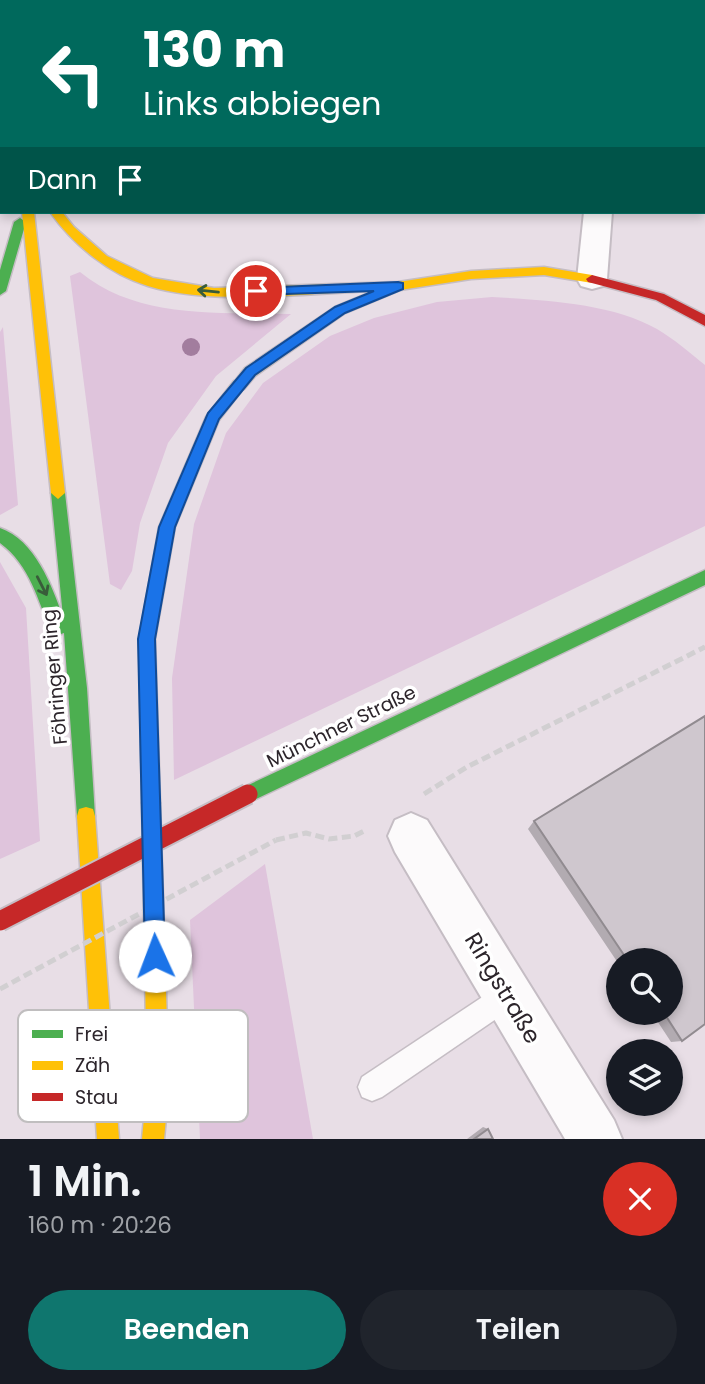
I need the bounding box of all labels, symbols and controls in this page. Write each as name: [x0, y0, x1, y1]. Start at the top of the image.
text: 130 m: [143, 16, 285, 84]
icon: left: [28, 28, 119, 119]
text: Links abbiegen: [143, 81, 381, 126]
icon: arrive: [111, 161, 149, 199]
text: Dann: [28, 162, 97, 198]
pin: [226, 261, 286, 321]
icon: arrive: [237, 272, 275, 310]
one-way arrow: [197, 284, 219, 297]
one-way arrow: [36, 575, 50, 595]
street label: Föhringer Ring: [35, 608, 74, 746]
street label: Münchner Straße: [262, 679, 420, 774]
position arrow: [118, 919, 192, 993]
street label: Ringstraße: [457, 926, 549, 1050]
map controls: [606, 948, 683, 1116]
button: search: [606, 948, 683, 1025]
legend: [18, 1010, 248, 1122]
text: Frei: [75, 1021, 108, 1048]
button: layers: [606, 1039, 683, 1116]
text: Zäh: [75, 1052, 110, 1079]
text: Stau: [75, 1084, 118, 1111]
text: 1 Min.: [28, 1152, 141, 1211]
button: close: [603, 1162, 677, 1236]
text: 160 m · 20:26: [28, 1209, 172, 1241]
button: Beenden: [28, 1290, 346, 1370]
button: Teilen: [360, 1290, 677, 1370]

